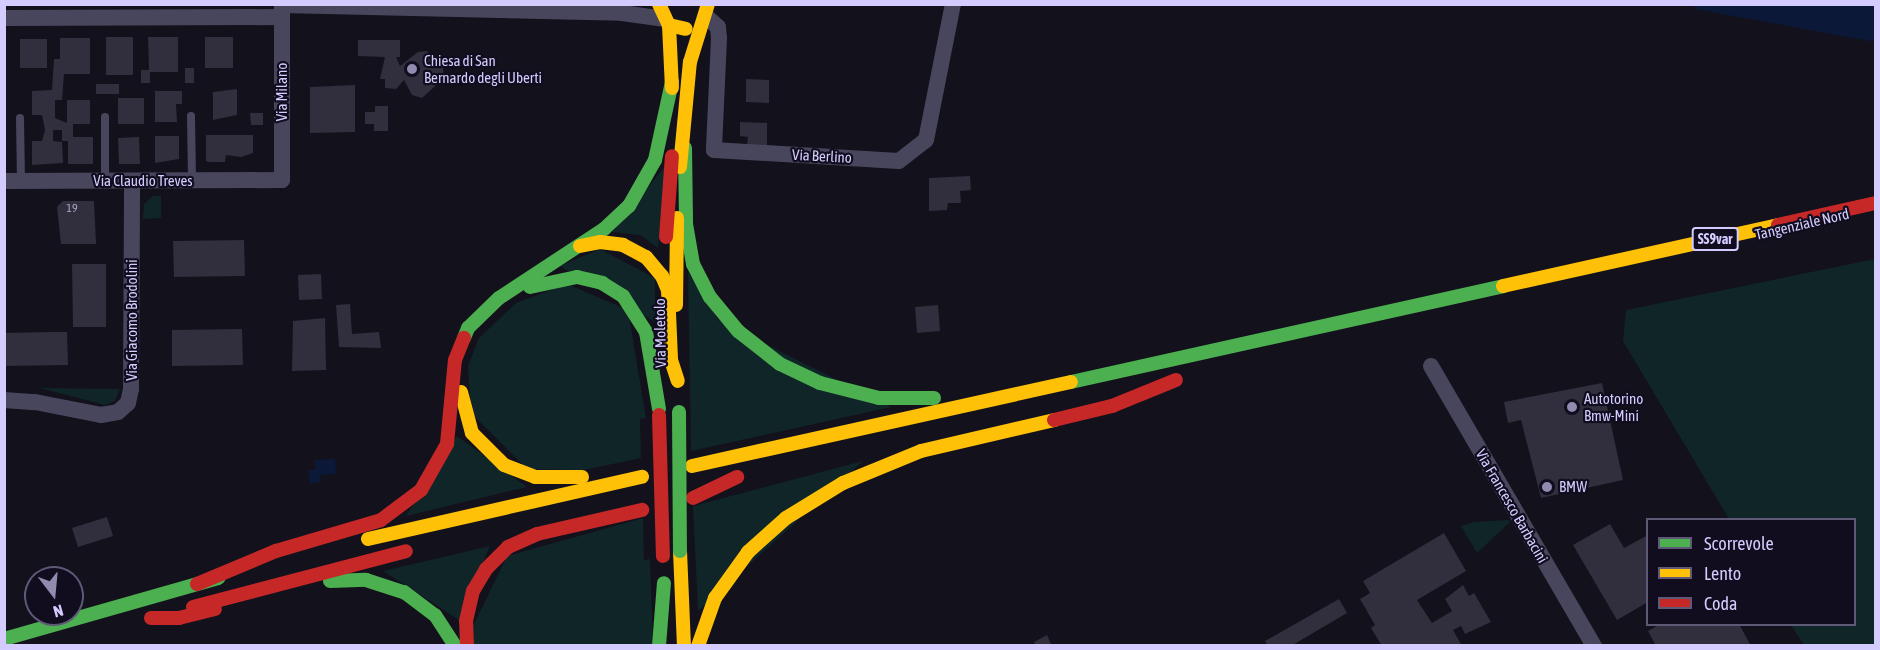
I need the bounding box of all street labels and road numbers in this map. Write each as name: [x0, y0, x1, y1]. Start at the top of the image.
street label: Via Milano: [273, 63, 291, 121]
street label: Via Berlino: [792, 145, 852, 167]
street label: Via Claudio Treves: [93, 172, 193, 190]
street label: Tangenziale Nord: [1753, 204, 1851, 244]
road number: SS9var: [1691, 228, 1739, 250]
street label: Via Giacomo Brodolini: [123, 259, 141, 381]
street label: Via Moletolo: [650, 298, 670, 368]
street label: Via Francesco Barbacini: [1472, 446, 1552, 566]

